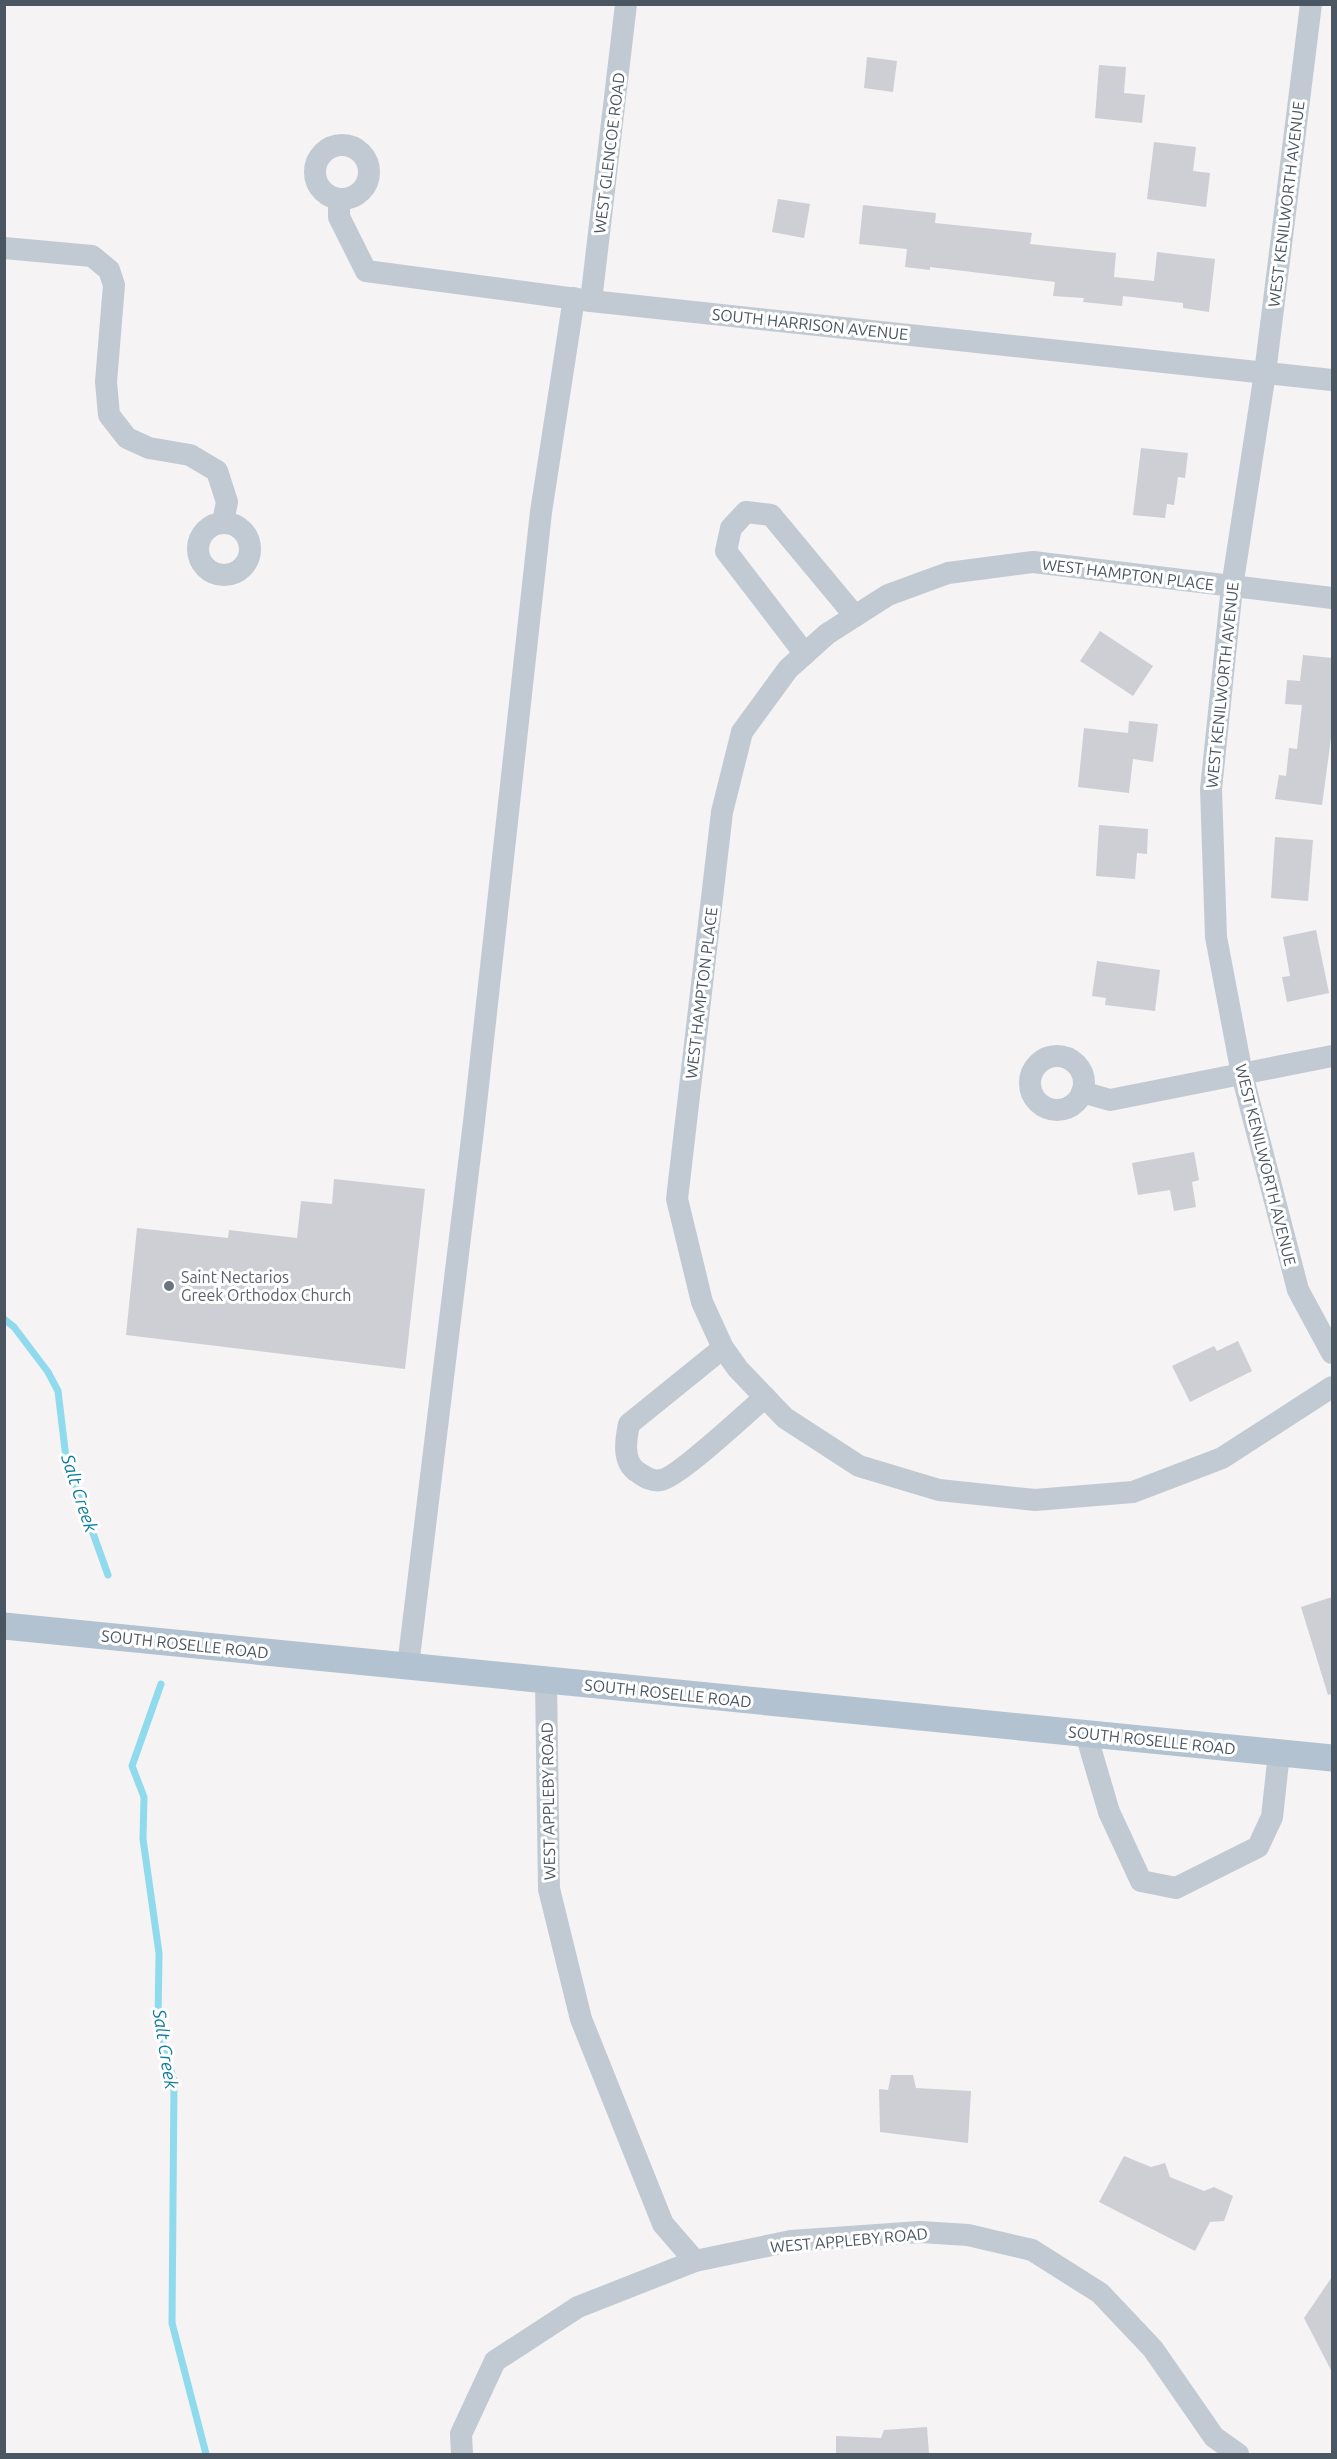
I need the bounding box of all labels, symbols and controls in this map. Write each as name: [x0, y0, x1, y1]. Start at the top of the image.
street label: WEST GLENCOE ROAD: [590, 71, 628, 235]
street label: WEST KENILWORTH AVENUE: [1264, 100, 1308, 308]
street label: SOUTH HARRISON AVENUE: [711, 305, 909, 343]
street label: WEST HAMPTON PLACE: [1041, 555, 1215, 593]
street label: WEST KENILWORTH AVENUE: [1202, 581, 1242, 789]
street label: WEST HAMPTON PLACE: [682, 906, 720, 1080]
street label: WEST KENILWORTH AVENUE: [1232, 1062, 1300, 1268]
place label: Saint Nectarios Greek Orthodox Church: [181, 1268, 351, 1304]
marker: Saint Nectarios Greek Orthodox Church: [162, 1279, 176, 1293]
water label: Salt Creek: [58, 1451, 102, 1535]
street label: SOUTH ROSELLE ROAD: [101, 1626, 269, 1662]
street label: SOUTH ROSELLE ROAD: [584, 1675, 752, 1711]
street label: WEST APPLEBY ROAD: [538, 1722, 558, 1880]
street label: SOUTH ROSELLE ROAD: [1068, 1722, 1236, 1758]
water label: Salt Creek: [150, 2007, 182, 2091]
street label: WEST APPLEBY ROAD: [769, 2224, 929, 2256]

